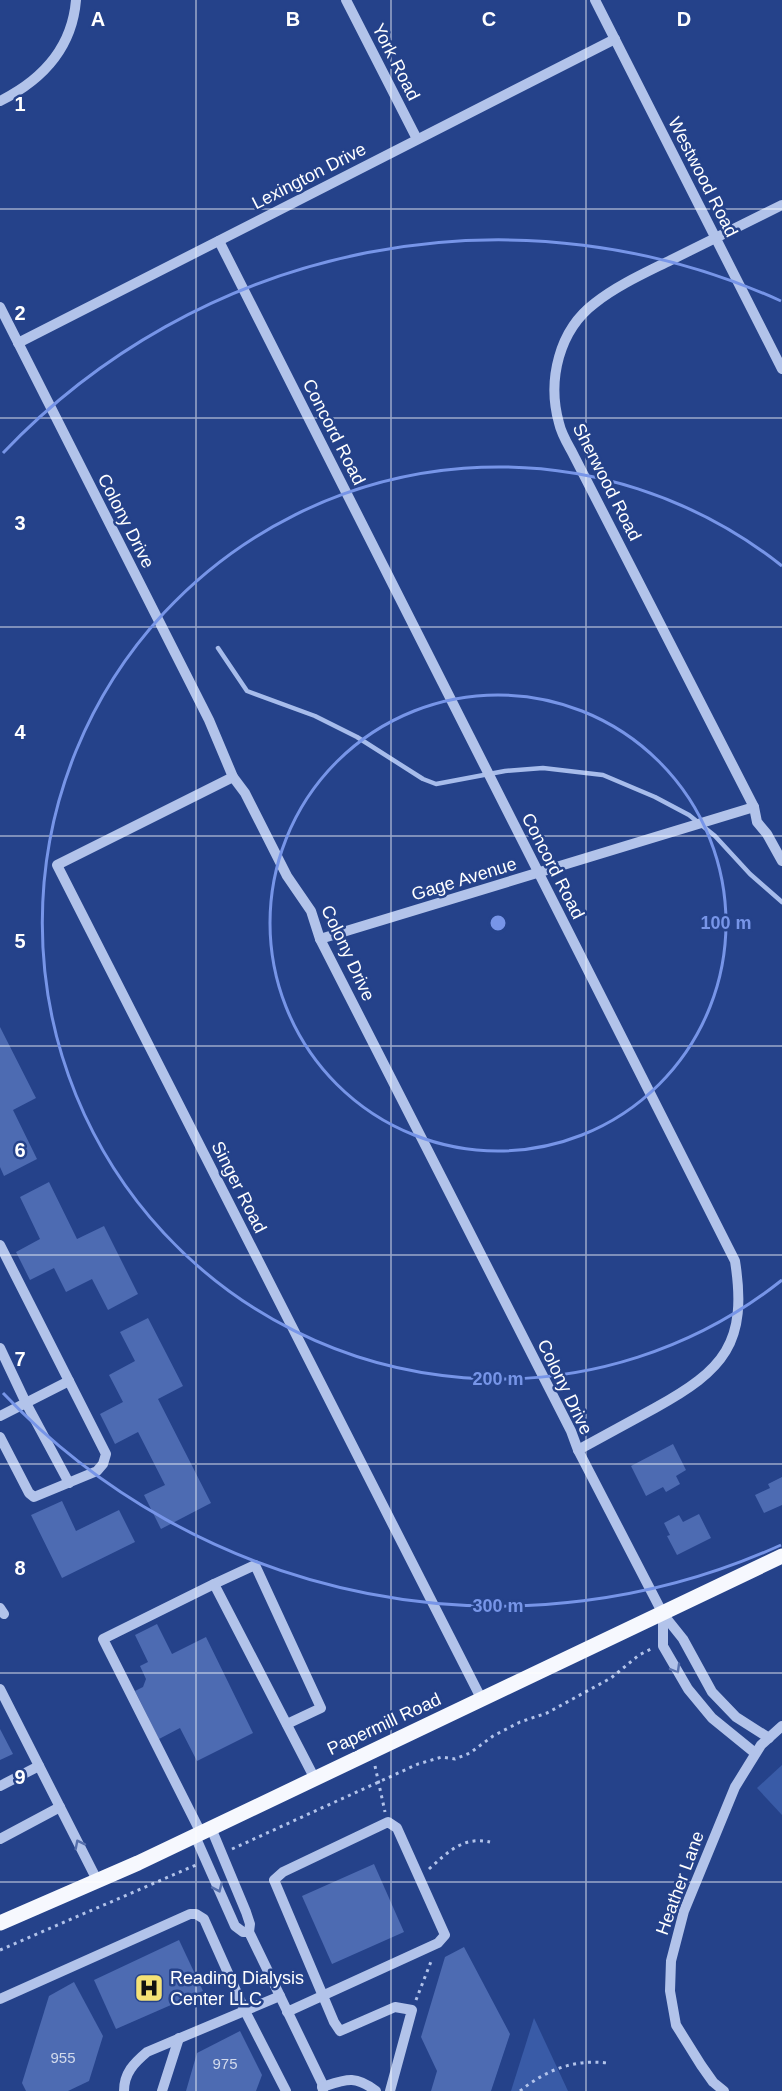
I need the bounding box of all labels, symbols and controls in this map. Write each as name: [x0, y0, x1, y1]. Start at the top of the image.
text: A: [91, 8, 105, 30]
text: B: [286, 8, 300, 30]
text: C: [482, 8, 496, 30]
text: D: [677, 8, 691, 30]
street label: York Road: [368, 20, 424, 104]
text: 1: [14, 93, 26, 115]
street label: Westwood Road: [664, 114, 742, 240]
street label: Lexington Drive: [249, 139, 369, 213]
text: 2: [14, 302, 26, 324]
street label: Concord Road: [299, 376, 369, 488]
street label: Sherwood Road: [569, 420, 645, 544]
street label: Colony Drive: [94, 471, 158, 571]
text: 3: [14, 512, 26, 534]
text: 4: [14, 721, 26, 743]
street label: Concord Road: [518, 810, 588, 922]
street label: Gage Avenue: [409, 854, 519, 904]
street label: Colony Drive: [317, 902, 379, 1004]
centre of rings: [488, 913, 508, 933]
text: 100 m: [700, 913, 752, 933]
text: 5: [14, 930, 26, 952]
street label: Singer Road: [207, 1138, 271, 1236]
text: 6: [14, 1139, 26, 1161]
street label: Colony Drive: [533, 1336, 597, 1438]
text: 7: [14, 1348, 26, 1370]
text: 200 m: [472, 1369, 524, 1389]
text: 8: [14, 1557, 26, 1579]
text: 300 m: [472, 1596, 524, 1616]
one-way arrow: [669, 1663, 680, 1673]
street label: Papermill Road: [324, 1689, 444, 1759]
text: 9: [14, 1766, 26, 1788]
street label: Heather Lane: [652, 1828, 708, 1938]
one-way arrow: [74, 1839, 86, 1850]
one-way arrow: [211, 1881, 223, 1892]
place label: Reading Dialysis Center LLC: [170, 1968, 304, 2009]
hospital icon: Reading Dialysis Center LLC: [133, 1972, 165, 2004]
house number: 955: [50, 2049, 76, 2066]
house number: 975: [212, 2055, 238, 2072]

